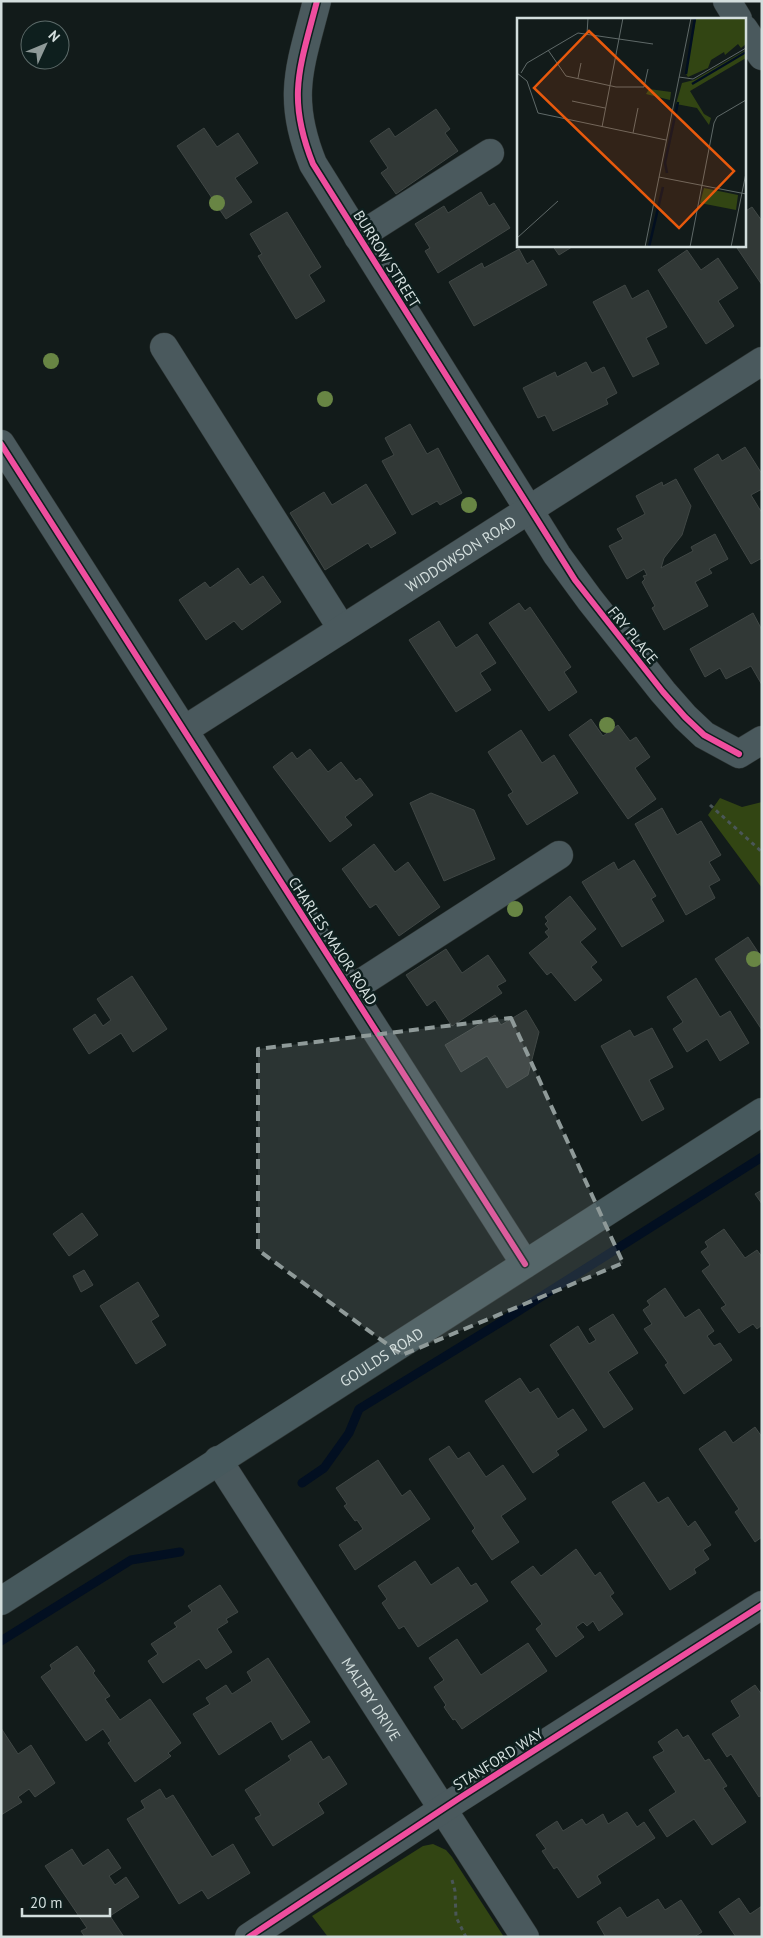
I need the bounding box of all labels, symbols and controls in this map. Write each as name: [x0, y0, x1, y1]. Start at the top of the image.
inset map: [517, 18, 746, 246]
north arrow: [20, 20, 70, 70]
text: N: [45, 26, 64, 46]
street label: BURROW STREET: [349, 207, 425, 312]
street label: WIDDOWSON ROAD: [401, 511, 519, 596]
street label: FRY PLACE: [604, 602, 662, 668]
street label: CHARLES MAJOR ROAD: [284, 873, 382, 1009]
street label: GOULDS ROAD: [336, 1323, 427, 1390]
street label: MALTBY DRIVE: [338, 1654, 406, 1744]
street label: STANFORD WAY: [449, 1723, 547, 1794]
scale bar: [22, 1886, 110, 1918]
text: 20 m: [30, 1893, 63, 1912]

